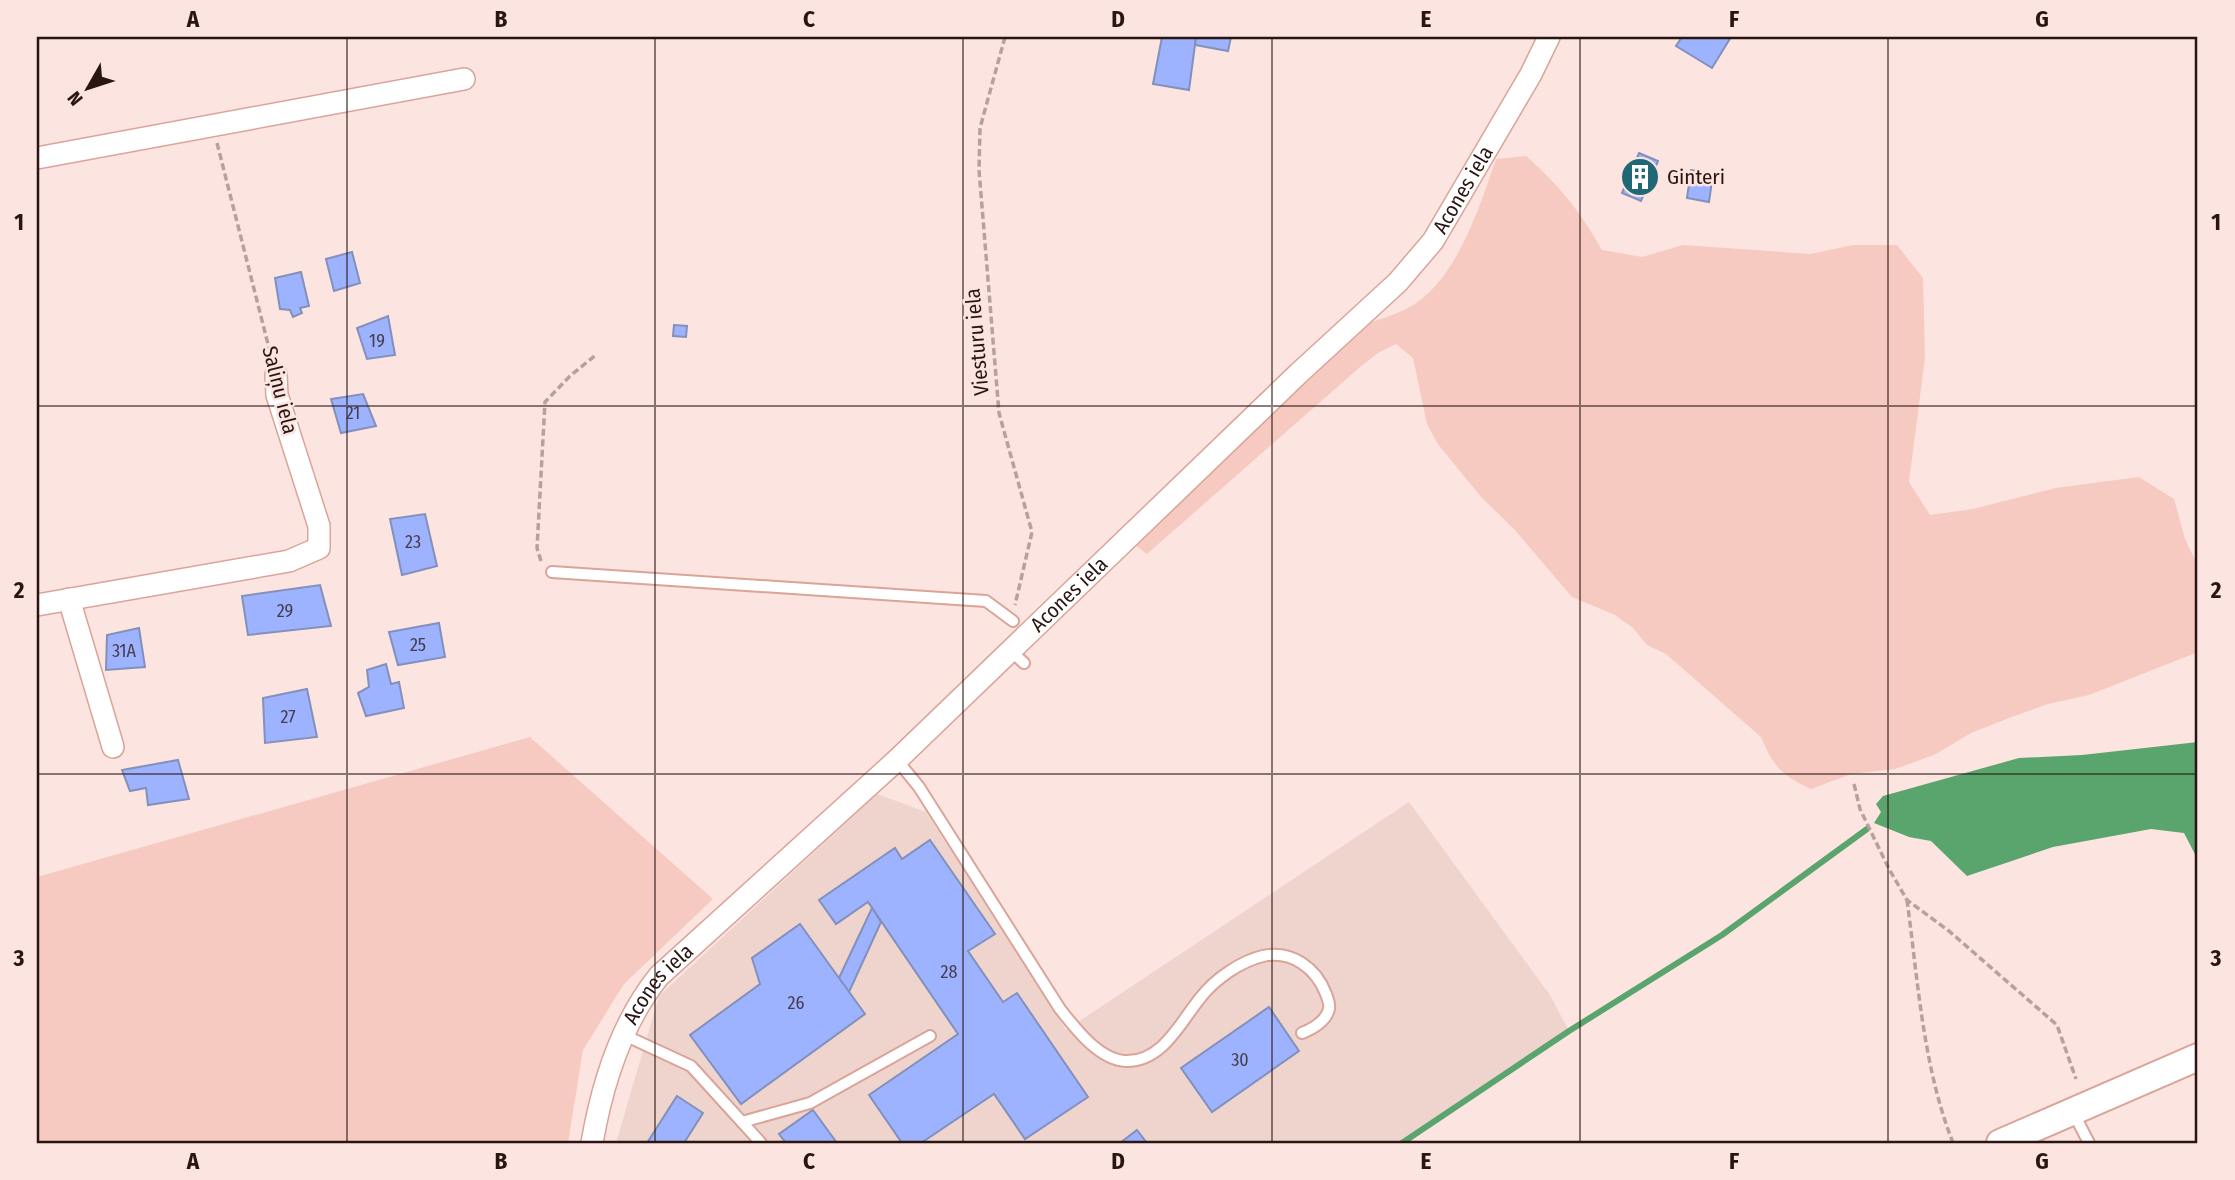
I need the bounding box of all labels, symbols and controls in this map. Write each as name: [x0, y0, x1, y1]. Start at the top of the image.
text: A: [186, 5, 200, 33]
text: B: [495, 5, 508, 33]
text: C: [803, 5, 815, 33]
text: D: [1111, 5, 1125, 33]
text: E: [1421, 5, 1432, 33]
text: F: [1729, 5, 1739, 33]
text: G: [2035, 5, 2049, 33]
north arrow: [52, 52, 122, 122]
text: N: [63, 87, 88, 110]
street label: Acones iela: [1427, 141, 1499, 238]
building icon: Ginteri: [1619, 156, 1661, 198]
place label: Ginteri: [1667, 164, 1725, 190]
text: 1: [14, 208, 24, 236]
text: 1: [2211, 208, 2221, 236]
street label: Viesturu iela: [959, 287, 995, 397]
house number: 19: [369, 330, 385, 352]
street label: Saliņu iela: [257, 343, 303, 437]
house number: 21: [346, 402, 360, 424]
house number: 23: [405, 531, 421, 553]
street label: Acones iela: [1025, 551, 1113, 638]
text: 2: [13, 576, 25, 604]
text: 2: [2210, 576, 2222, 604]
house number: 29: [277, 600, 293, 622]
house number: 25: [410, 634, 426, 656]
house number: 31A: [112, 640, 137, 662]
house number: 27: [280, 706, 296, 728]
street label: Acones iela: [618, 938, 699, 1029]
text: 3: [13, 944, 25, 972]
text: 3: [2210, 944, 2222, 972]
house number: 28: [941, 961, 957, 983]
house number: 26: [788, 992, 805, 1014]
house number: 30: [1231, 1049, 1249, 1071]
text: A: [186, 1147, 200, 1175]
text: B: [495, 1147, 508, 1175]
text: C: [803, 1147, 815, 1175]
text: D: [1111, 1147, 1125, 1175]
text: E: [1421, 1147, 1432, 1175]
text: F: [1729, 1147, 1739, 1175]
text: G: [2035, 1147, 2049, 1175]

